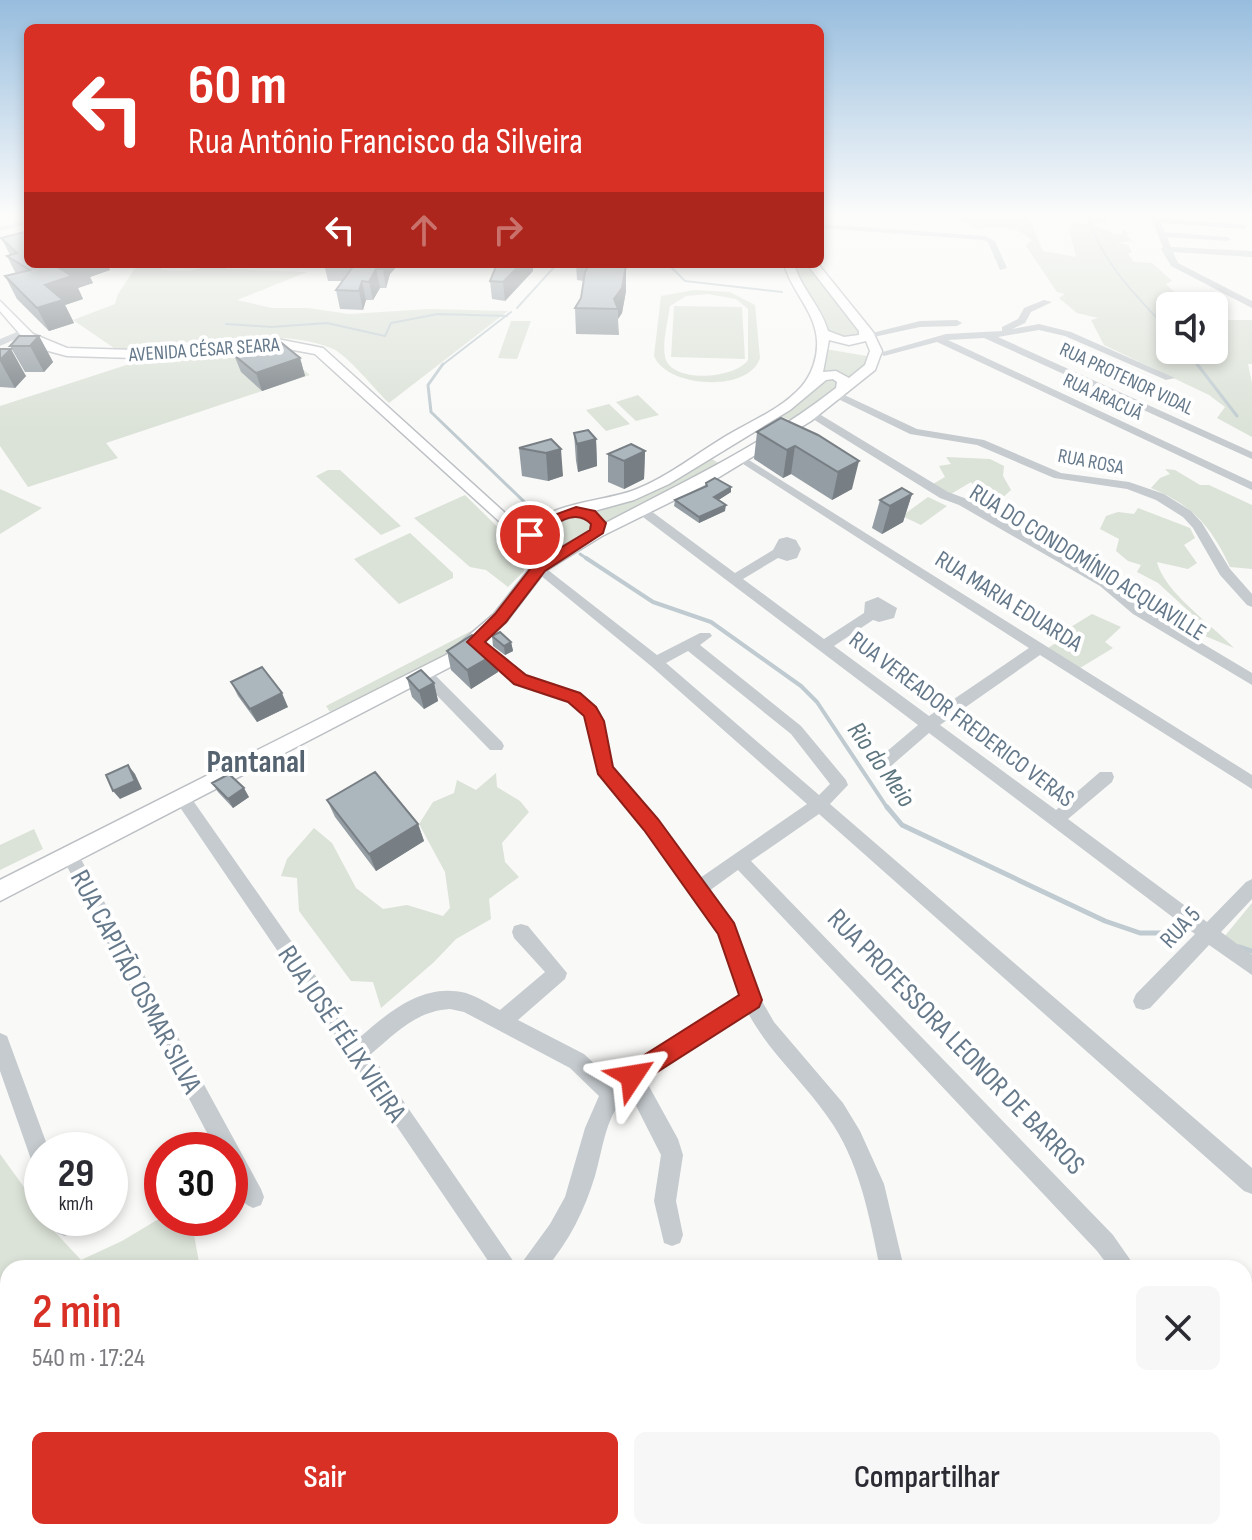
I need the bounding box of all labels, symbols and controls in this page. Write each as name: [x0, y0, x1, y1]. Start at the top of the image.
text: 60 m: [188, 53, 287, 120]
icon: left: [56, 56, 160, 160]
text: Rua Antônio Francisco da Silveira: [188, 121, 583, 164]
icon: left: [318, 208, 362, 252]
icon: ahead: [402, 208, 446, 252]
icon: right: [486, 208, 530, 252]
map controls: [1156, 292, 1228, 364]
button: sound: [1156, 292, 1228, 364]
street label: AVENIDA CÉSAR SEARA: [127, 333, 281, 367]
street label: RUA PROTENOR VIDAL: [1056, 337, 1198, 421]
street label: RUA ARACUÃ: [1059, 368, 1146, 426]
street label: RUA ROSA: [1056, 444, 1126, 480]
street label: RUA DO CONDOMÍNIO ACQUAVILLE: [964, 478, 1211, 647]
pin: [496, 501, 564, 569]
icon: arrive: [508, 513, 552, 557]
street label: RUA MARIA EDUARDA: [930, 545, 1088, 659]
street label: RUA VEREADOR FREDERICO VERAS: [843, 625, 1080, 814]
water label: Rio do Meio: [840, 716, 922, 814]
district label: Pantanal: [206, 743, 306, 782]
street label: RUA CAPITÃO OSMAR SILVA: [63, 864, 209, 1100]
street label: RUA 5: [1154, 900, 1207, 954]
street label: RUA PROFESSORA LEONOR DE BARROS: [820, 902, 1092, 1182]
street label: RUA JOSÉ FÉLIX VIEIRA: [271, 940, 413, 1129]
position arrow: [590, 1034, 674, 1118]
speed limit sign: 30: [144, 1132, 248, 1236]
text: 29: [58, 1150, 94, 1198]
text: km/h: [59, 1192, 93, 1216]
text: 2 min: [32, 1284, 122, 1341]
button: close: [1136, 1286, 1220, 1370]
text: 540 m · 17:24: [32, 1343, 145, 1374]
button: Sair: [32, 1432, 618, 1524]
button: Compartilhar: [634, 1432, 1220, 1524]

